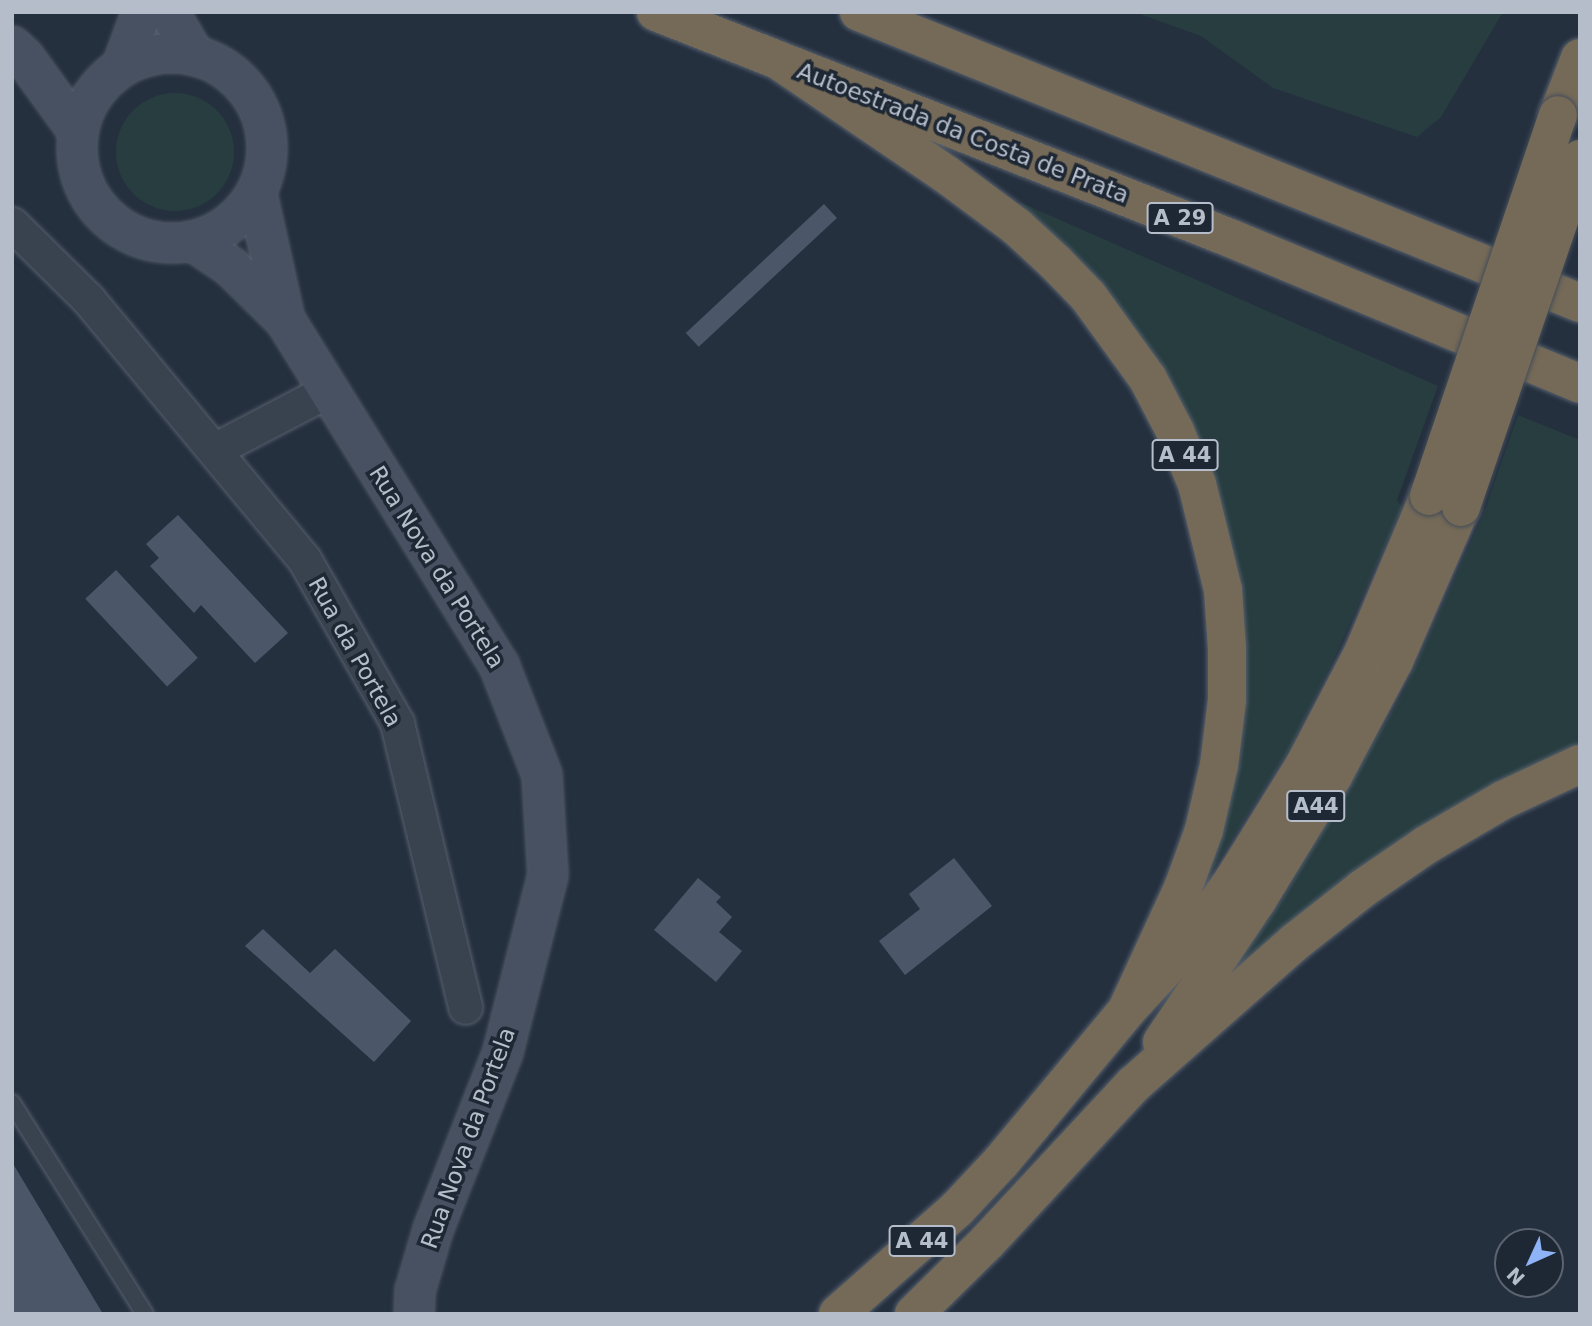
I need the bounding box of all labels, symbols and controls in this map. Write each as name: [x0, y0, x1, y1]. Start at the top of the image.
street label: Autoestrada da Costa de Prata: [793, 57, 1133, 209]
road number: A 29: [1145, 200, 1215, 235]
road number: A 44: [1150, 438, 1220, 472]
street label: Rua Nova da Portela: [363, 461, 511, 673]
street label: Rua da Portela: [302, 572, 408, 732]
road number: A44: [1286, 788, 1346, 824]
street label: Rua Nova da Portela: [415, 1024, 521, 1252]
road number: A 44: [887, 1224, 957, 1258]
north arrow: [1494, 1228, 1564, 1298]
text: N: [1502, 1263, 1529, 1290]

